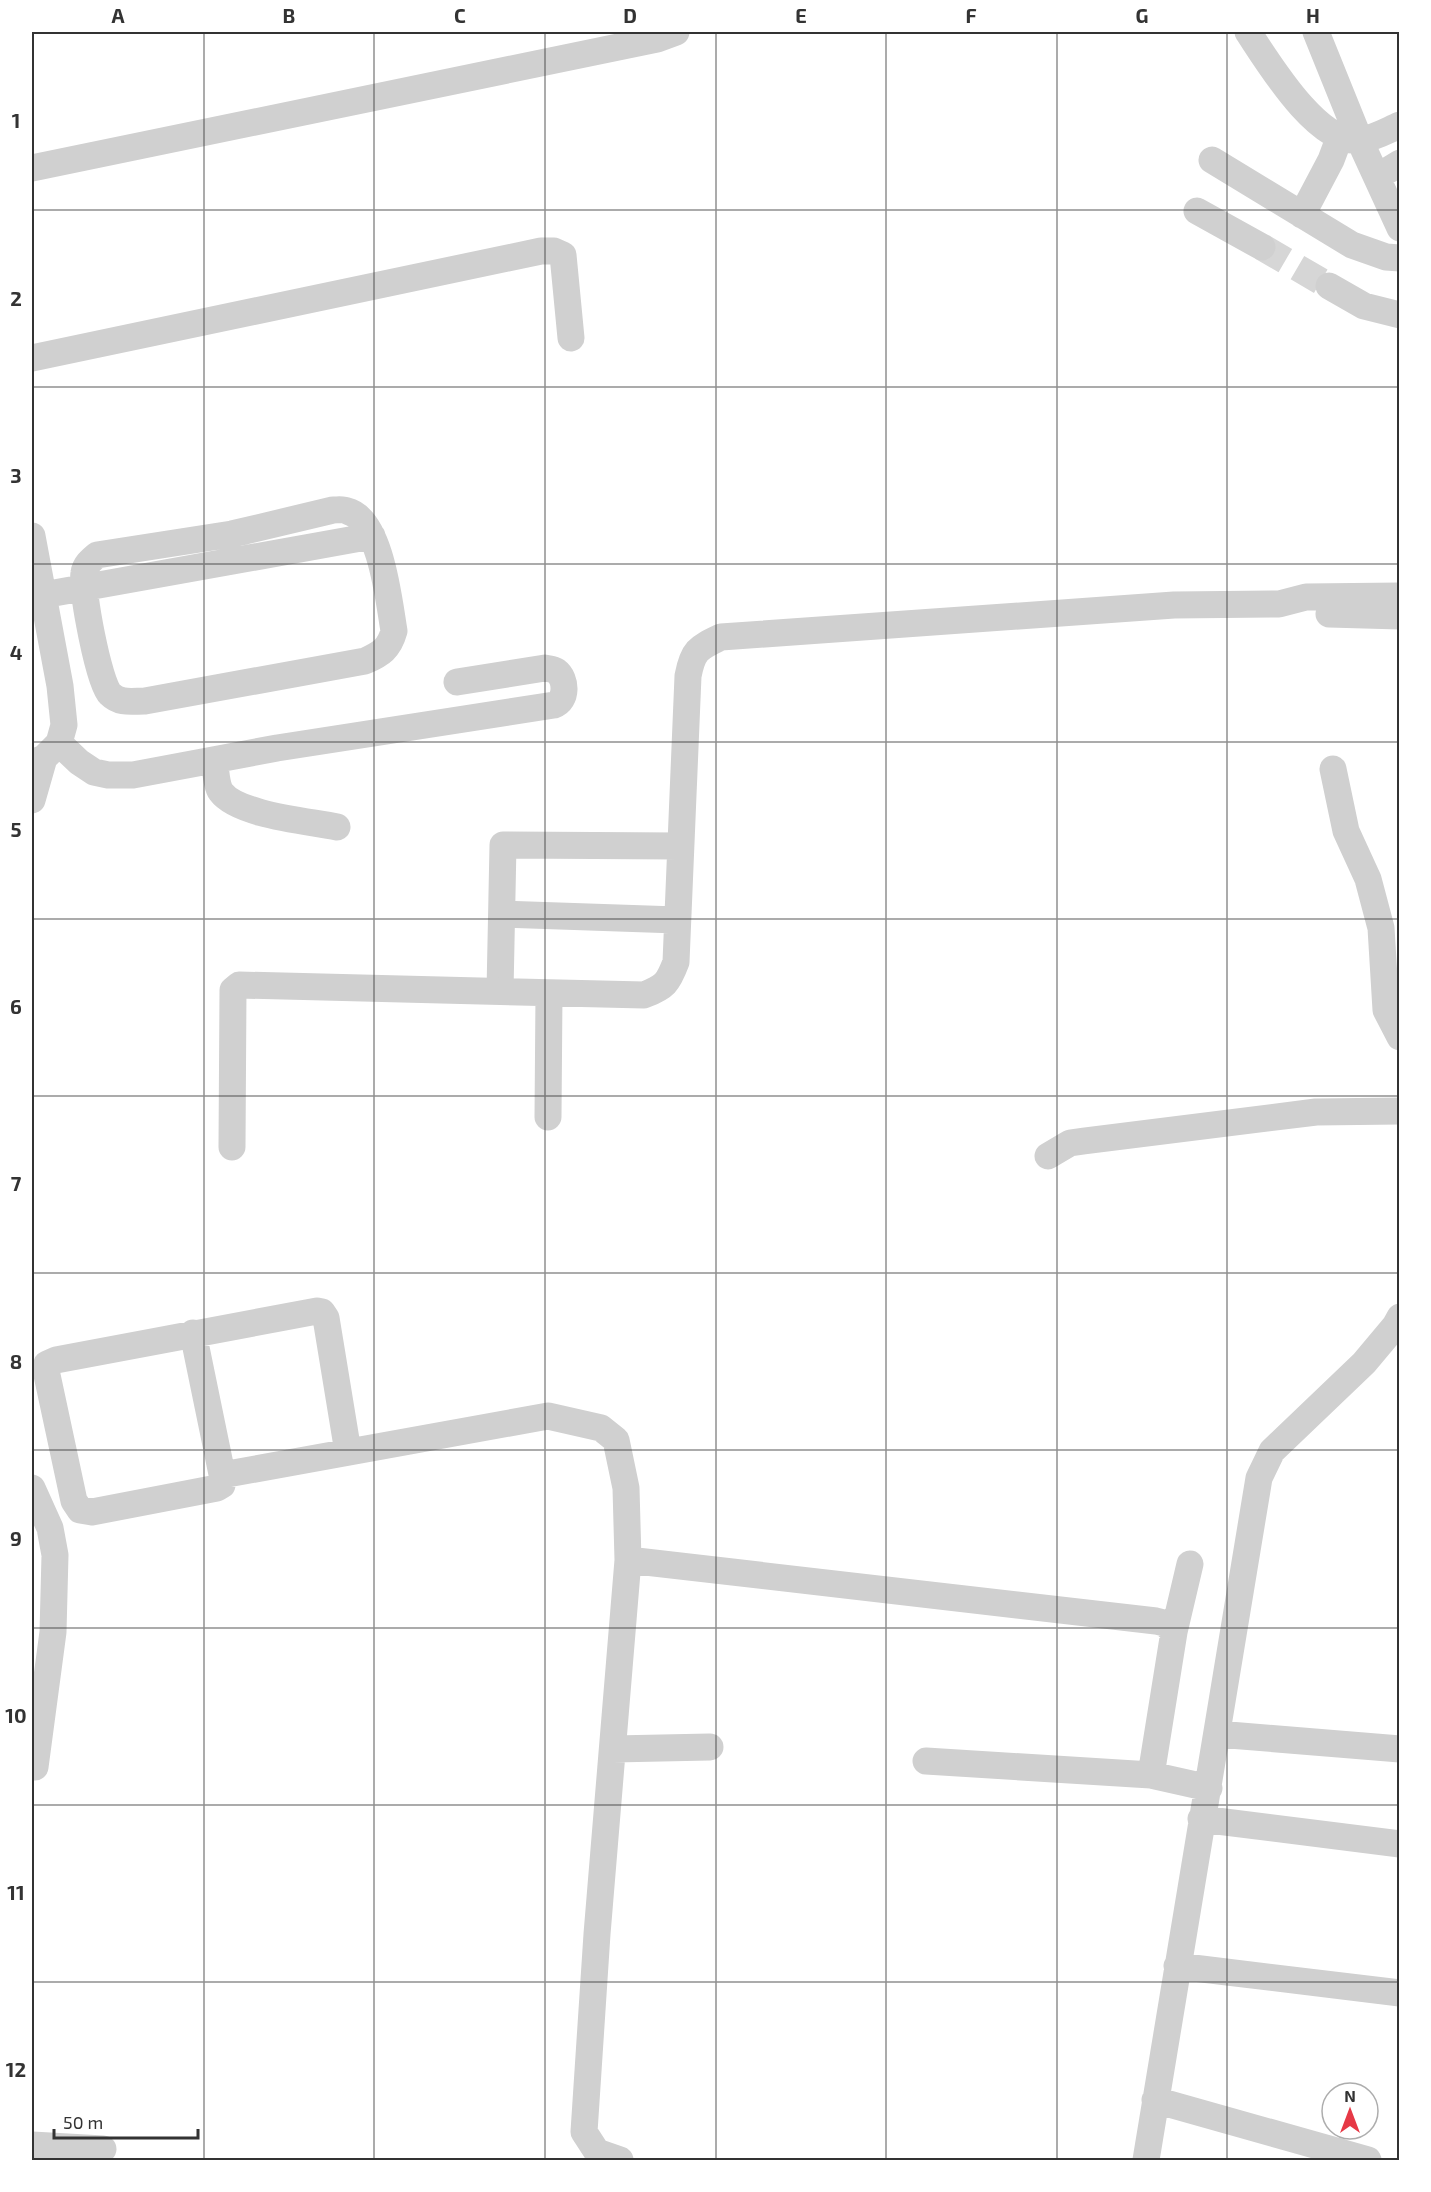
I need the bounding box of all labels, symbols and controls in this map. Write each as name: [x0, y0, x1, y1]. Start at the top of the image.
text: A: [111, 3, 125, 27]
text: B: [283, 3, 295, 27]
text: C: [454, 3, 466, 27]
text: D: [623, 3, 637, 27]
text: E: [795, 3, 807, 27]
text: F: [965, 3, 977, 27]
text: G: [1136, 3, 1148, 27]
text: H: [1306, 3, 1320, 27]
text: 1: [12, 108, 20, 132]
text: 2: [10, 286, 22, 310]
text: 3: [10, 463, 22, 487]
text: 4: [10, 640, 23, 664]
text: 5: [10, 817, 22, 841]
text: 6: [10, 994, 22, 1018]
text: 7: [11, 1171, 22, 1195]
text: 8: [10, 1349, 22, 1373]
text: 9: [10, 1526, 22, 1550]
text: 10: [5, 1703, 27, 1727]
text: 11: [7, 1880, 25, 1904]
text: 12: [6, 2057, 26, 2081]
north arrow: [1320, 2081, 1380, 2141]
text: N: [1344, 2086, 1356, 2105]
scale bar: [54, 2102, 198, 2140]
text: 50 m: [63, 2111, 103, 2133]

